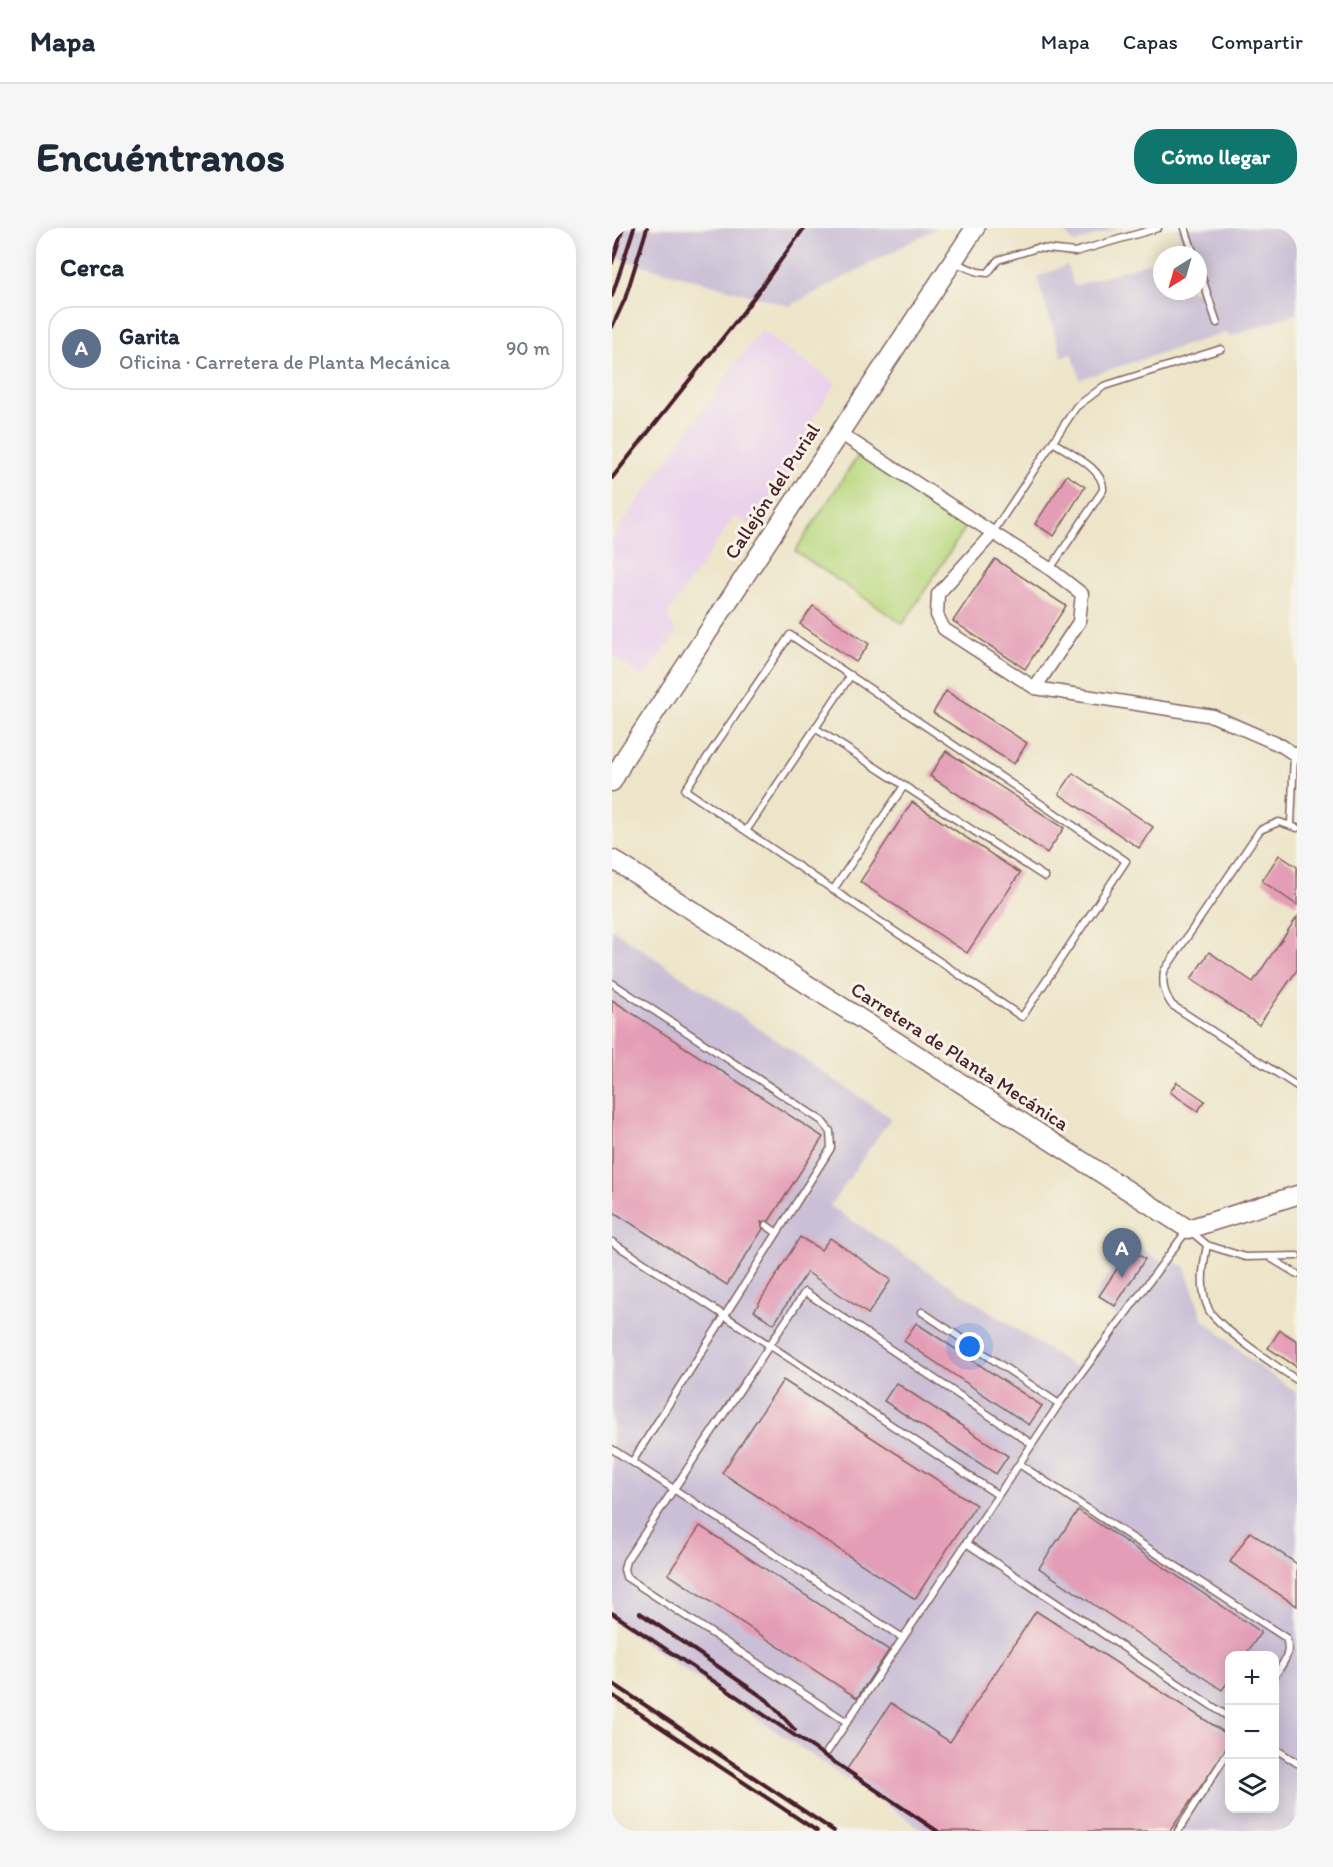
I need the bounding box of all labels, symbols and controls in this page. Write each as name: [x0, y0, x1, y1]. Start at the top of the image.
text: Mapa: [30, 24, 95, 58]
text: Mapa: [1041, 29, 1090, 54]
text: Capas: [1123, 29, 1178, 54]
text: Compartir: [1211, 29, 1303, 54]
button: Cómo llegar: [1134, 129, 1297, 184]
text: Encuéntranos: [36, 131, 285, 182]
north arrow: [1153, 246, 1207, 300]
text: Cerca: [60, 251, 124, 283]
text: Garita: [119, 323, 180, 350]
text: A: [75, 336, 88, 360]
text: 90 m: [506, 336, 550, 360]
text: Oficina · Carretera de Planta Mecánica: [119, 350, 450, 374]
street label: Callejón del Purial: [719, 418, 825, 563]
street label: Carretera de Planta Mecánica: [847, 976, 1074, 1136]
pin: A: [1102, 1228, 1142, 1278]
your location: [955, 1332, 984, 1361]
map controls: [1225, 1651, 1279, 1813]
button: +: [1225, 1651, 1279, 1705]
button: −: [1225, 1705, 1279, 1759]
button: layers: [1225, 1759, 1279, 1813]

